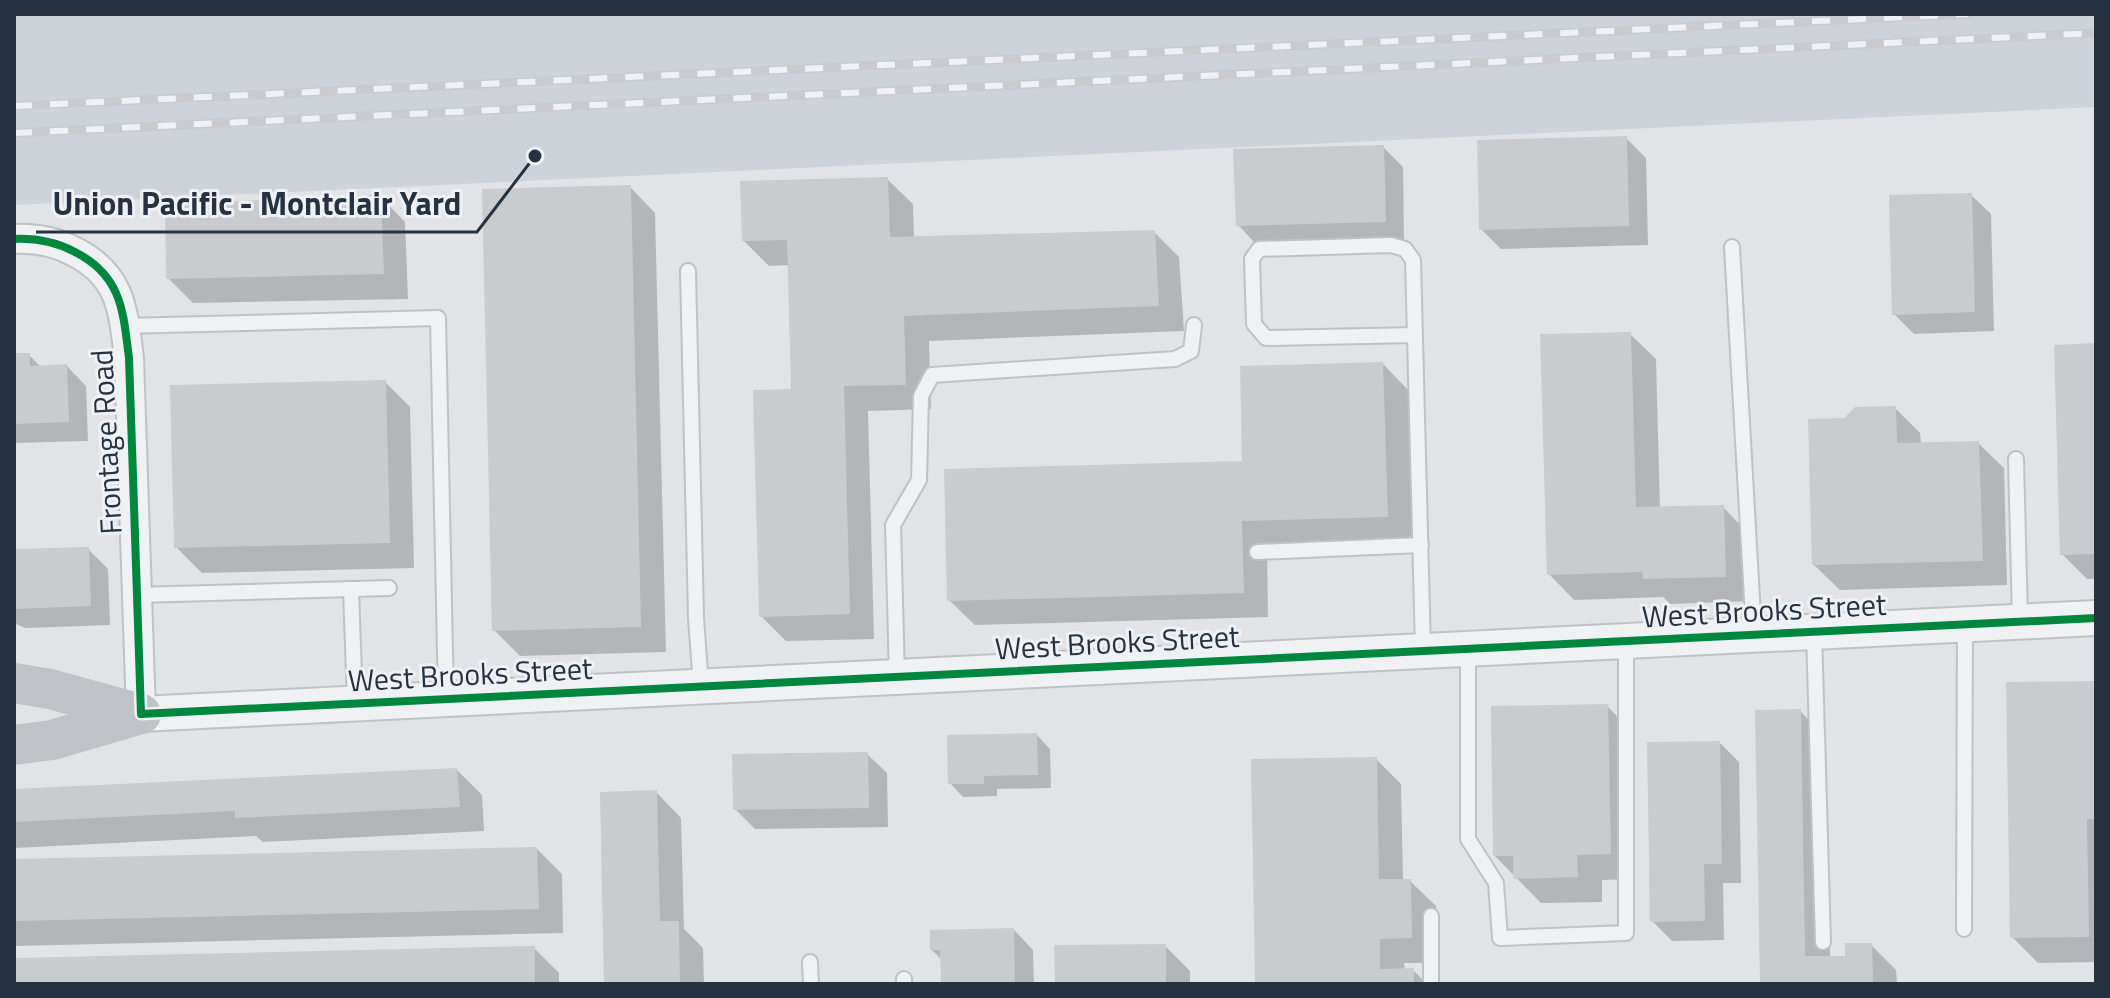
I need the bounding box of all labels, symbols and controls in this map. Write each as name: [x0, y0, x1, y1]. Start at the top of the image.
callout: Union Pacific - Montclair Yard: [36, 176, 477, 232]
text: Union Pacific - Montclair Yard: [53, 179, 461, 227]
street label: Frontage Road: [78, 349, 134, 535]
street label: West Brooks Street: [1641, 581, 1888, 639]
street label: West Brooks Street: [994, 613, 1241, 671]
street label: West Brooks Street: [347, 645, 594, 703]

